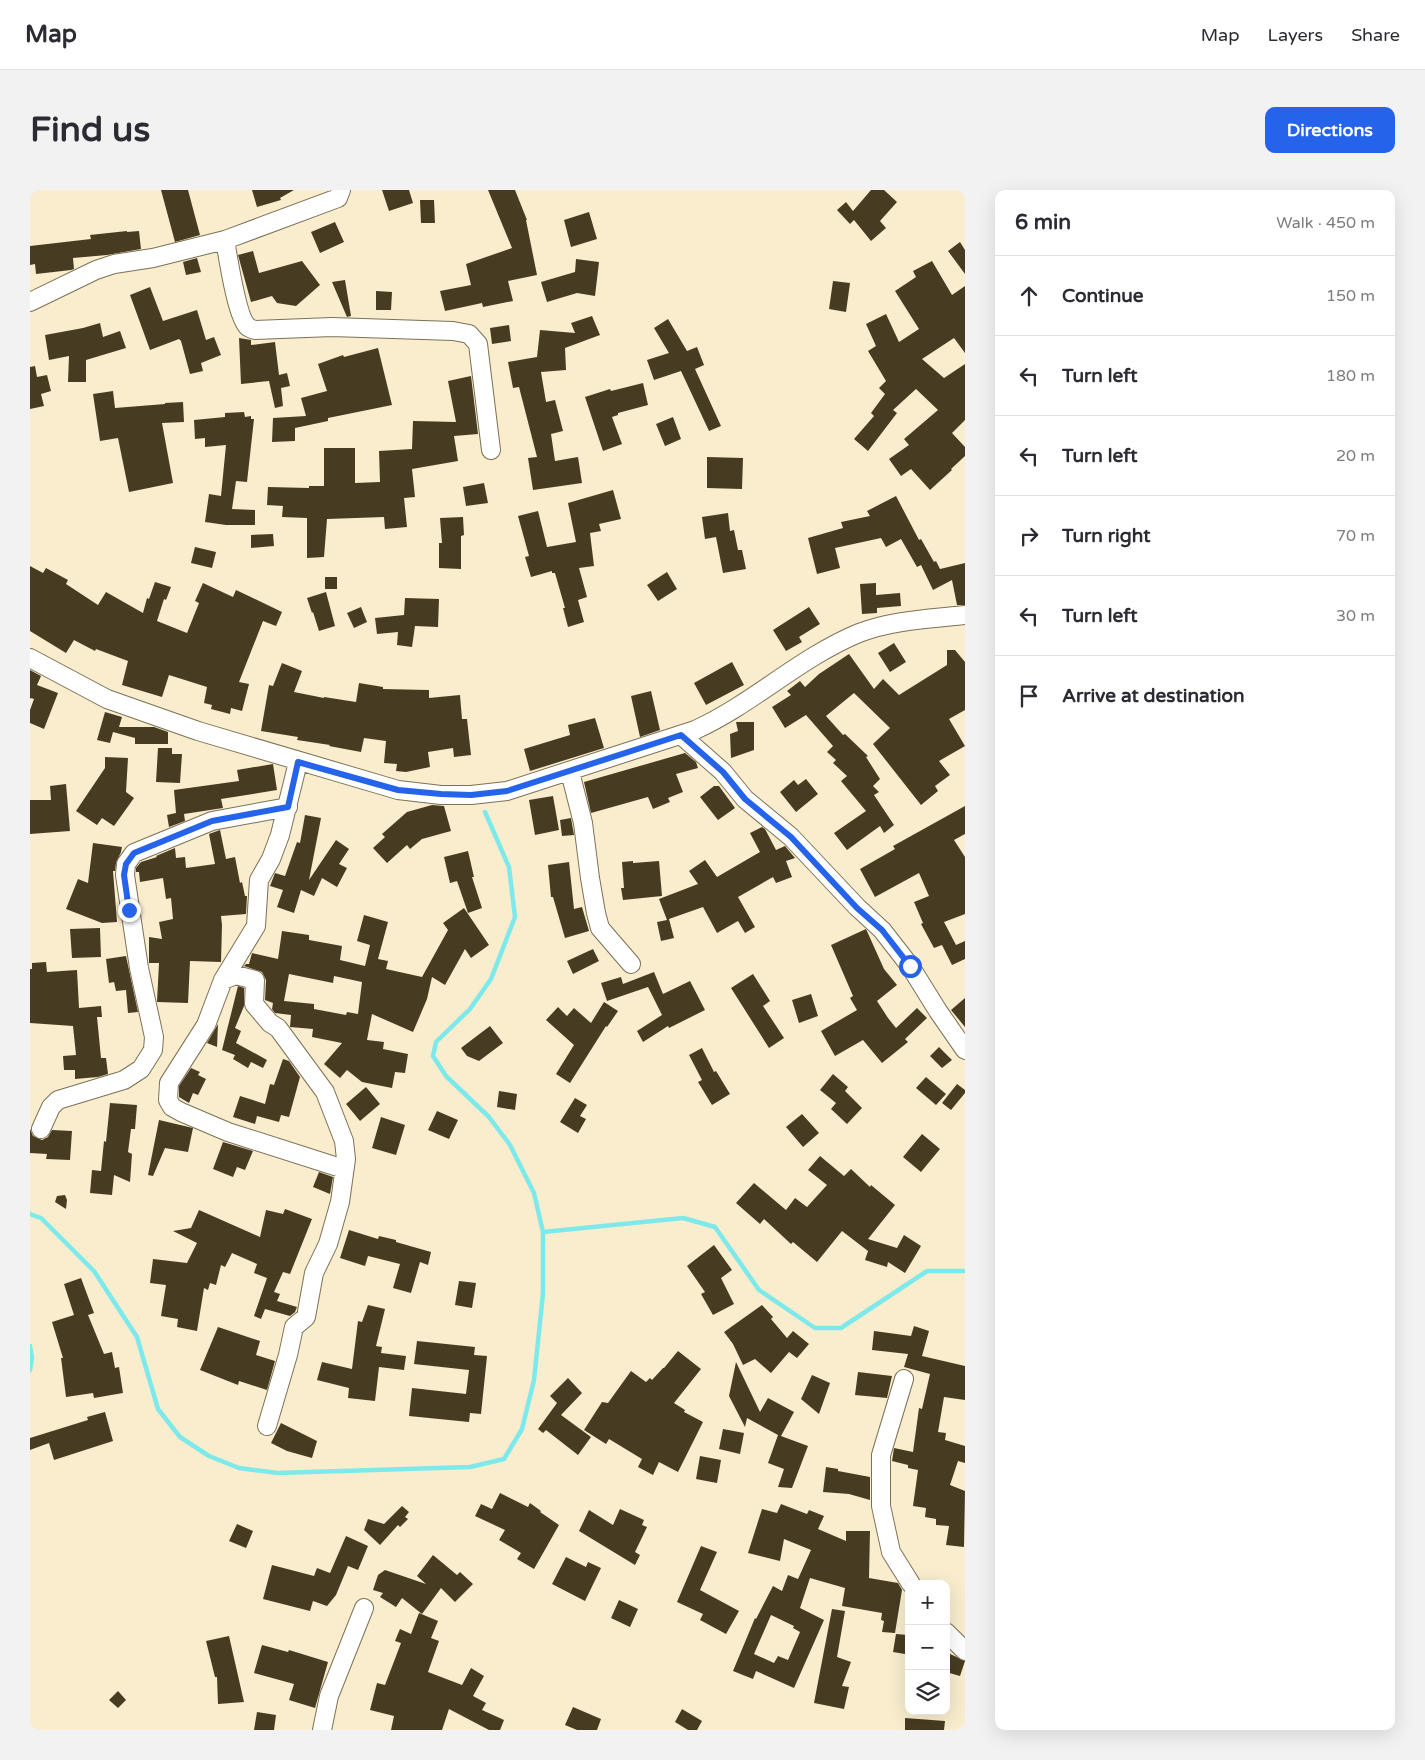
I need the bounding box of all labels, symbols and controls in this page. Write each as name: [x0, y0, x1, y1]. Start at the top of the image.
text: Map: [25, 20, 77, 49]
text: Map: [1201, 24, 1240, 46]
text: Layers: [1268, 24, 1323, 46]
text: Share: [1351, 24, 1400, 46]
button: Directions: [1265, 107, 1395, 153]
text: Find us: [30, 109, 150, 151]
text: 6 min: [1015, 210, 1071, 235]
text: Walk · 450 m: [1276, 213, 1375, 233]
icon: ahead: [1015, 282, 1043, 310]
text: Continue: [1062, 285, 1144, 307]
text: 150 m: [1326, 286, 1375, 306]
icon: left: [1015, 362, 1043, 390]
text: Turn left: [1062, 365, 1138, 387]
text: 180 m: [1326, 366, 1375, 386]
icon: left: [1015, 442, 1043, 470]
text: Turn left: [1062, 445, 1138, 467]
text: 20 m: [1336, 446, 1375, 466]
icon: right: [1015, 522, 1043, 550]
text: Turn right: [1062, 525, 1150, 547]
text: 70 m: [1336, 526, 1375, 546]
icon: left: [1015, 602, 1043, 630]
text: Turn left: [1062, 605, 1138, 627]
text: 30 m: [1336, 606, 1375, 626]
icon: arrive: [1015, 682, 1043, 710]
text: Arrive at destination: [1062, 685, 1245, 707]
route end: [118, 899, 141, 922]
route start: [899, 955, 922, 978]
map controls: [905, 1580, 950, 1715]
button: +: [905, 1580, 950, 1625]
button: −: [905, 1625, 950, 1670]
button: layers: [905, 1670, 950, 1715]

